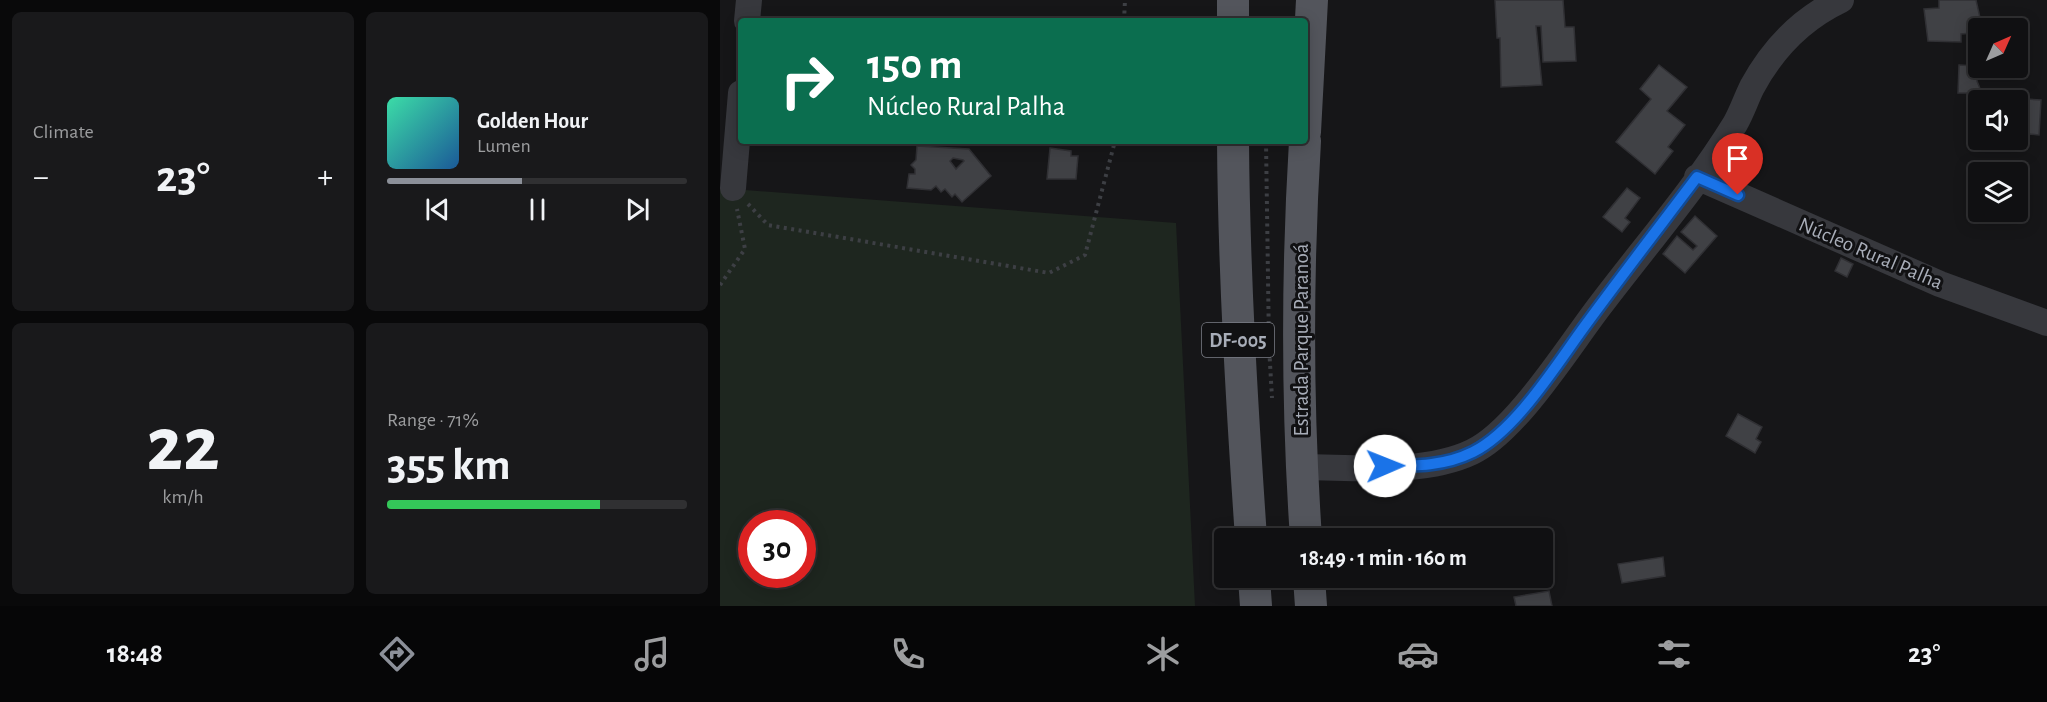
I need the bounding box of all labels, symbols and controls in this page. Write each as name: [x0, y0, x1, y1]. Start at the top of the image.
north arrow: [1968, 18, 2028, 78]
map controls: [1968, 18, 2028, 222]
icon: right: [768, 42, 846, 120]
text: 150 m: [867, 44, 962, 86]
button: sound: [1968, 90, 2028, 150]
text: Núcleo Rural Palha: [867, 93, 1065, 120]
text: Golden Hour: [477, 110, 588, 132]
text: Climate: [33, 122, 94, 142]
pin: [1712, 133, 1763, 195]
text: Lumen: [477, 136, 531, 156]
icon: arrive: [1721, 142, 1754, 175]
text: 23°: [156, 155, 210, 200]
text: −: [33, 161, 49, 194]
text: +: [317, 161, 333, 194]
button: layers: [1968, 162, 2028, 222]
icon: previous: [421, 193, 454, 226]
icon: pause: [521, 193, 554, 226]
icon: next: [621, 193, 654, 226]
street label: Núcleo Rural Palha: [1796, 214, 1946, 293]
street label: Estrada Parque Paranoá: [1291, 243, 1312, 436]
road number: DF-005: [1202, 323, 1274, 357]
text: 22: [146, 407, 220, 485]
text: Range · 71%: [387, 410, 479, 430]
position arrow: [1353, 434, 1417, 498]
text: 355 km: [387, 443, 511, 488]
text: km/h: [162, 487, 204, 507]
speed limit sign: 30: [738, 510, 816, 588]
text: 18:49 · 1 min · 160 m: [1300, 547, 1467, 569]
icon: directions: [376, 633, 418, 675]
icon: music: [631, 633, 673, 675]
icon: phone: [887, 633, 929, 675]
icon: climate: [1142, 633, 1184, 675]
icon: car: [1397, 633, 1439, 675]
icon: filters: [1653, 633, 1695, 675]
text: 18:48: [107, 640, 163, 667]
text: 23°: [1908, 640, 1940, 667]

